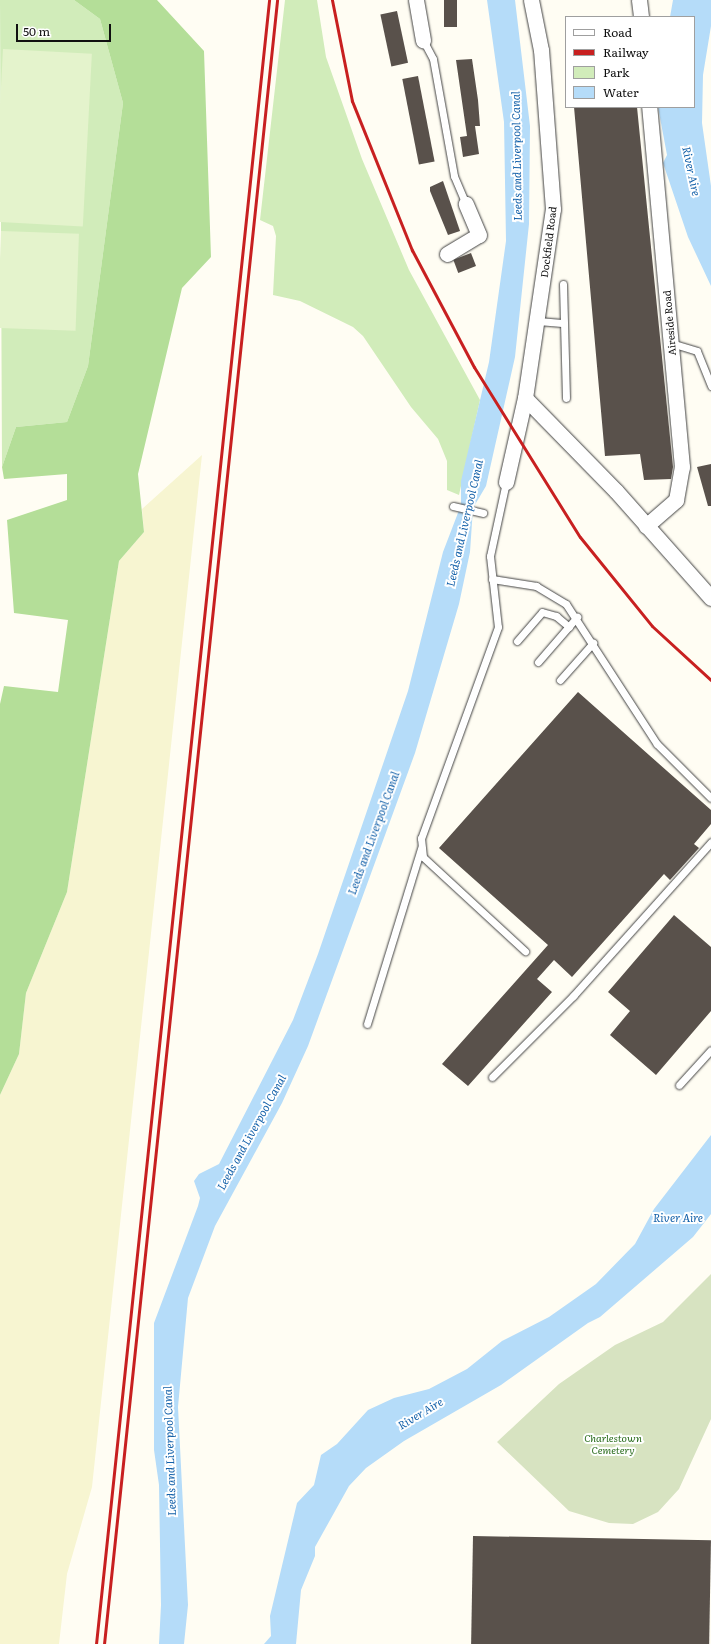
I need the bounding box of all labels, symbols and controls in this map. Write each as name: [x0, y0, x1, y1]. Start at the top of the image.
scale bar: [18, 16, 113, 42]
legend: [565, 16, 695, 108]
text: 50 m: [23, 22, 50, 40]
text: Road: [603, 23, 632, 41]
text: Railway: [603, 43, 649, 61]
text: Park: [603, 63, 629, 81]
text: Water: [603, 83, 639, 101]
water label: Leeds and Liverpool Canal: [508, 91, 524, 221]
water label: River Aire: [680, 145, 704, 197]
street label: Dockfield Road: [538, 206, 558, 278]
street label: Aireside Road: [660, 290, 678, 356]
water label: Leeds and Liverpool Canal: [443, 458, 485, 588]
water label: Leeds and Liverpool Canal: [345, 770, 401, 896]
water label: Leeds and Liverpool Canal: [214, 1072, 288, 1192]
water label: River Aire: [653, 1210, 703, 1224]
water label: Leeds and Liverpool Canal: [160, 1386, 178, 1516]
water label: River Aire: [395, 1394, 445, 1432]
park label: Charlestown Cemetery: [584, 1431, 642, 1454]

